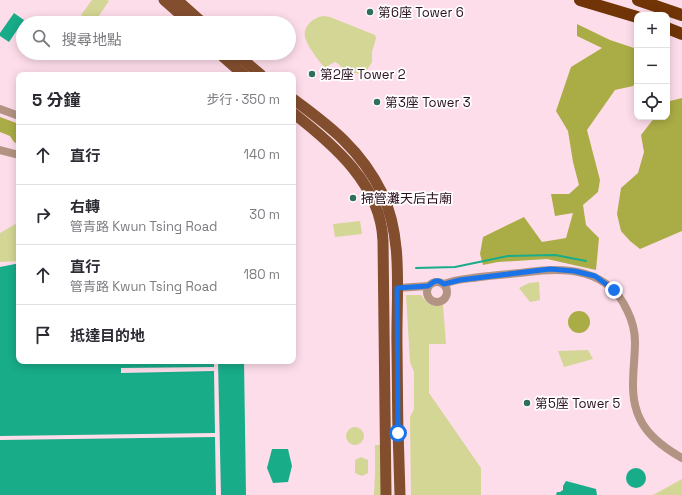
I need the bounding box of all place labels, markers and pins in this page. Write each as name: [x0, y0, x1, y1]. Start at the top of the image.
place label: 第6座 Tower 6: [378, 4, 464, 21]
marker: 第6座 Tower 6: [365, 7, 375, 17]
place label: 第2座 Tower 2: [320, 66, 406, 83]
marker: 第2座 Tower 2: [307, 69, 317, 79]
place label: 第3座 Tower 3: [385, 94, 471, 111]
marker: 第3座 Tower 3: [372, 97, 382, 107]
place label: 掃管灘天后古廟: [361, 190, 452, 207]
marker: 掃管灘天后古廟: [348, 193, 358, 203]
place label: 第5座 Tower 5: [535, 395, 621, 412]
marker: 第5座 Tower 5: [522, 398, 532, 408]

